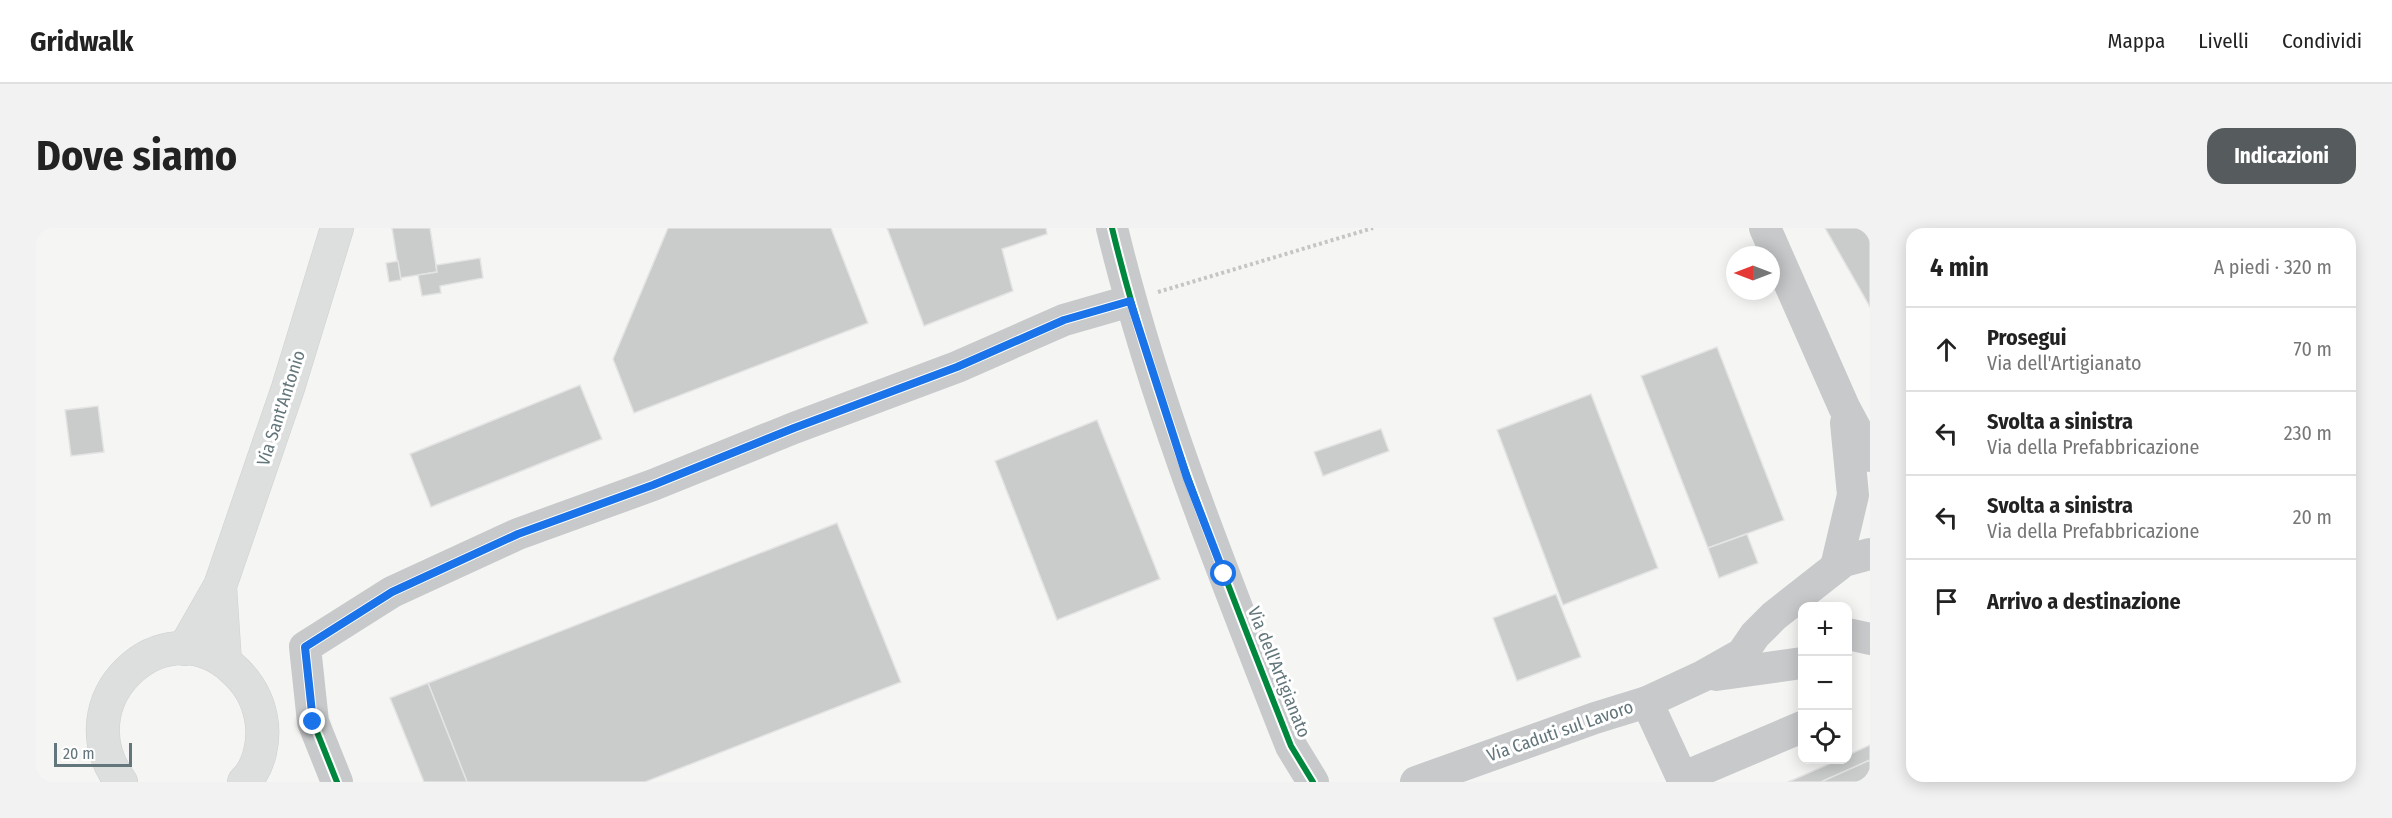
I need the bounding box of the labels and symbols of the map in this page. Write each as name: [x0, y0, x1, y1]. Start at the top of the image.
north arrow: [1726, 246, 1780, 300]
street label: Via Sant'Antonio: [252, 347, 310, 469]
route start: [1210, 560, 1236, 586]
street label: Via dell'Artigianato: [1243, 603, 1315, 741]
street label: Via Caduti sul Lavoro: [1484, 696, 1636, 766]
route end: [299, 708, 325, 734]
scale bar: [54, 740, 132, 768]

